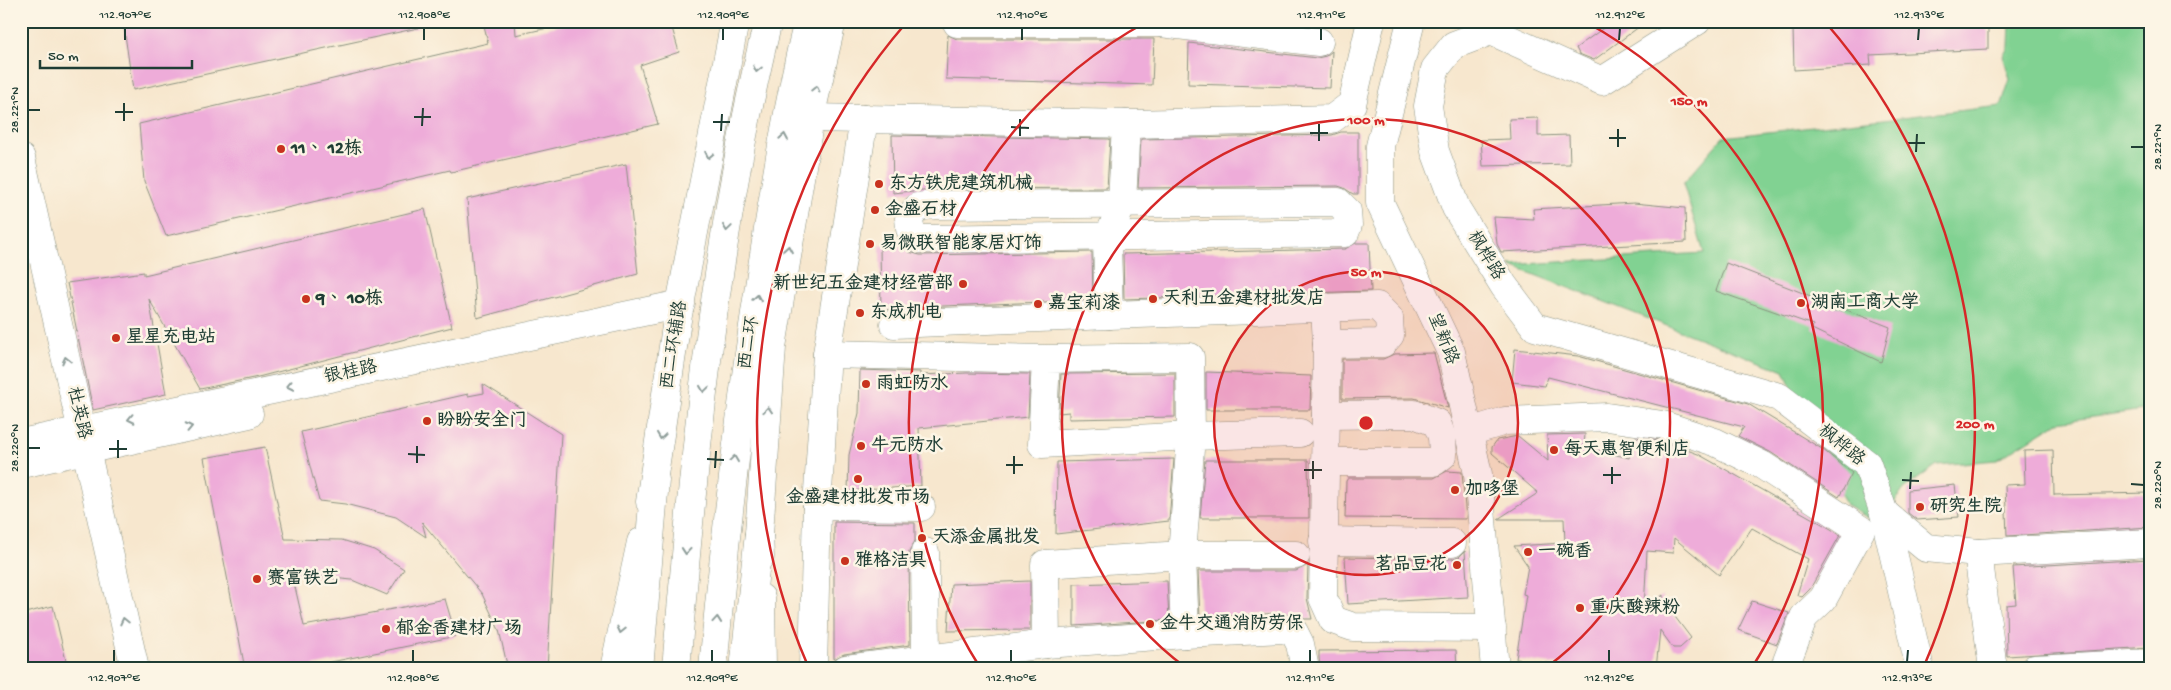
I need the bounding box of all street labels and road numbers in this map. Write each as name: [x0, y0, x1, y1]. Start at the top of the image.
street label: 枫桦路: [1462, 227, 1509, 285]
street label: 西二环辅路: [657, 299, 692, 391]
street label: 望新路: [1422, 310, 1463, 368]
street label: 西二环: [735, 315, 765, 371]
street label: 银桂路: [322, 356, 380, 389]
street label: 杜英路: [62, 384, 95, 442]
street label: 枫桦路: [1813, 420, 1869, 471]

